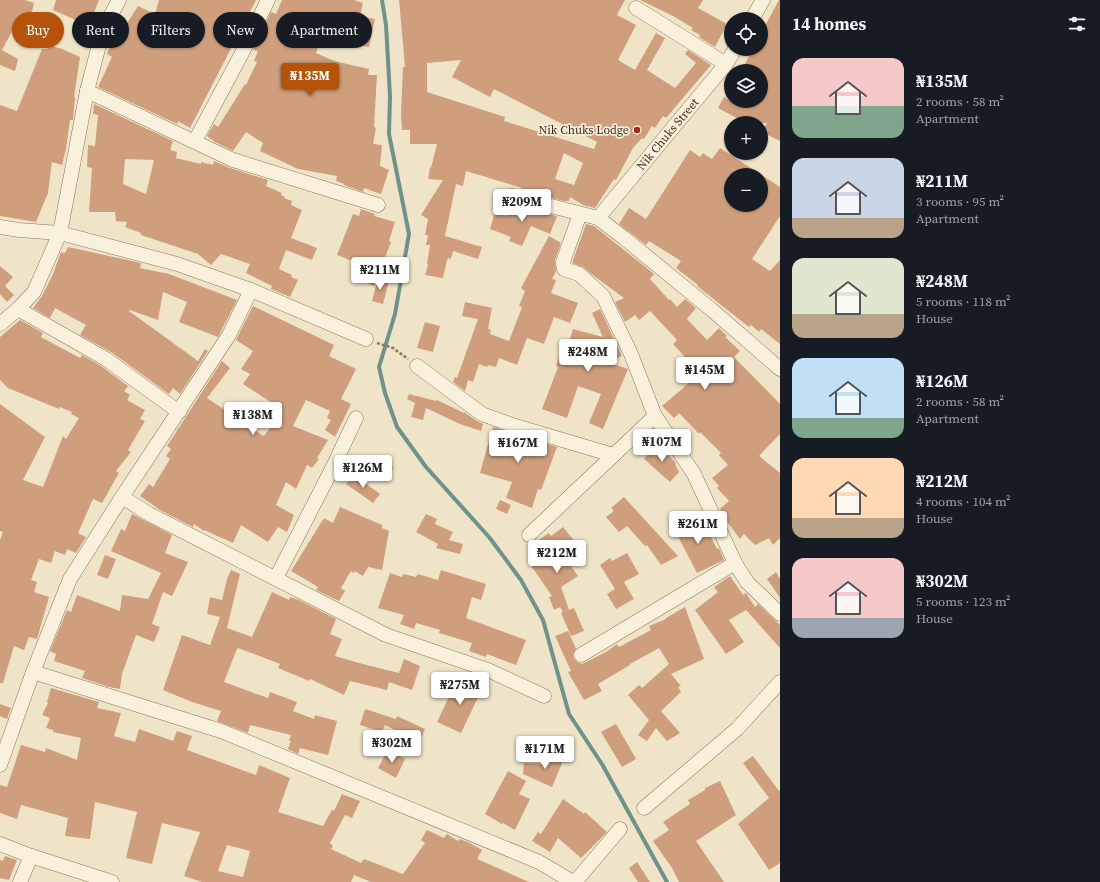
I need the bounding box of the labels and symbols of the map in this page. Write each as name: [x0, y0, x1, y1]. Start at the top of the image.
pin: ₦135M: [282, 63, 338, 97]
street label: Nik Chuks Street: [633, 95, 702, 174]
place label: Nik Chuks Lodge: [538, 122, 629, 138]
marker: Nik Chuks Lodge: [632, 125, 642, 135]
pin: ₦209M: [494, 189, 550, 223]
pin: ₦211M: [352, 257, 408, 291]
pin: ₦248M: [560, 339, 616, 373]
pin: ₦145M: [677, 357, 733, 391]
pin: ₦138M: [225, 402, 281, 436]
pin: ₦107M: [634, 429, 690, 463]
pin: ₦167M: [490, 430, 546, 464]
pin: ₦126M: [335, 455, 391, 489]
pin: ₦261M: [670, 511, 726, 545]
pin: ₦212M: [529, 540, 585, 574]
pin: ₦275M: [432, 672, 488, 706]
pin: ₦302M: [364, 730, 420, 764]
pin: ₦171M: [517, 736, 573, 770]

